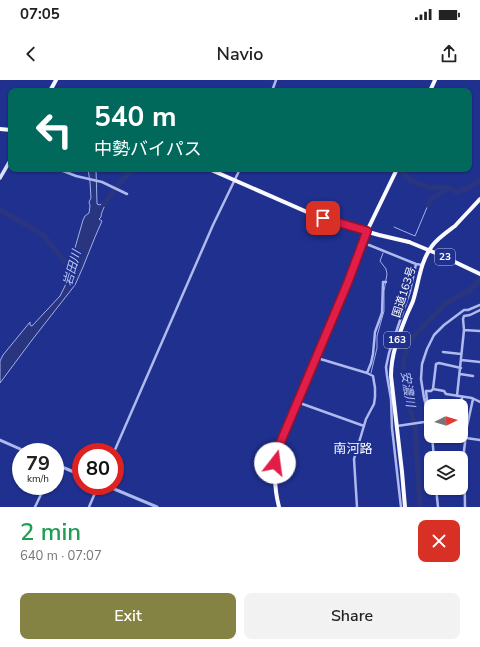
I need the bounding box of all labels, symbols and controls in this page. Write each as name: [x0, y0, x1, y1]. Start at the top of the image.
text: 07:05: [20, 4, 60, 24]
text: Navio: [217, 42, 263, 66]
icon: back: [20, 43, 42, 65]
icon: share: [438, 43, 460, 65]
text: 540 m: [94, 98, 177, 136]
icon: left: [28, 104, 80, 156]
text: 中勢バイパス: [94, 137, 202, 161]
pin: [306, 201, 340, 235]
icon: arrive: [312, 207, 334, 229]
water label: 岩田川: [59, 247, 85, 288]
road number: 23: [435, 249, 455, 265]
street label: 国道163号: [389, 265, 419, 319]
road number: 163: [384, 332, 410, 348]
water label: 安濃川: [397, 370, 419, 410]
north arrow: [424, 399, 468, 443]
map controls: [424, 399, 468, 495]
district label: 南河路: [333, 440, 373, 458]
position arrow: [254, 442, 296, 484]
speed limit sign: 80: [72, 443, 124, 495]
text: 79: [26, 450, 50, 477]
button: layers: [424, 451, 468, 495]
text: km/h: [27, 472, 49, 486]
text: 2 min: [20, 516, 81, 548]
button: close: [418, 520, 460, 562]
text: 640 m · 07:07: [20, 547, 102, 565]
button: Exit: [20, 593, 236, 639]
button: Share: [244, 593, 460, 639]

